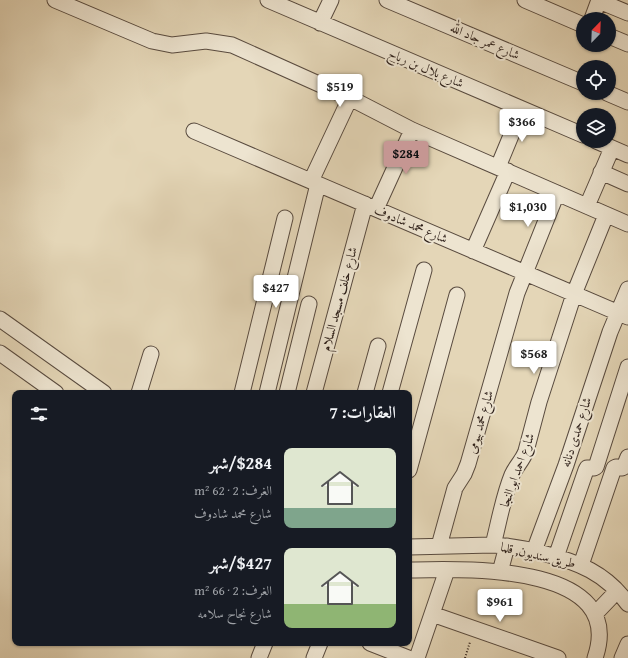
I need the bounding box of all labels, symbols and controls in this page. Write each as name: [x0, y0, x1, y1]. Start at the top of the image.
north arrow: [576, 12, 616, 52]
map controls: [576, 12, 616, 148]
street label: شارع عمر جاد الله: [446, 17, 523, 66]
street label: شارع بلال بن رباح: [384, 44, 467, 94]
button: locate: [576, 60, 616, 100]
pin: $519: [316, 74, 364, 108]
text: $519: [327, 77, 353, 96]
button: layers: [576, 108, 616, 148]
pin: $366: [498, 109, 546, 143]
text: $366: [509, 112, 535, 131]
pin: $284: [382, 141, 430, 175]
text: $284: [393, 144, 419, 163]
pin: $1,030: [495, 194, 561, 228]
text: $1,030: [509, 197, 547, 216]
street label: شارع محمد شادوف: [371, 200, 451, 250]
street label: شارع خلف مسجد السلام: [316, 245, 364, 354]
pin: $427: [252, 275, 300, 309]
text: $427: [263, 278, 289, 297]
pin: $568: [510, 341, 558, 375]
text: $568: [521, 344, 547, 363]
street label: شارع محمد بيومى: [462, 388, 500, 456]
street label: شارع حمدى دنانه: [556, 395, 598, 470]
text: العقارات: 7: [329, 399, 396, 424]
icon: filters: [28, 403, 50, 425]
street label: شارع احمد ابو النجا: [495, 430, 541, 510]
text: $284/شهر: [209, 450, 272, 475]
icon: home: [316, 464, 364, 512]
text: الغرف: 2 · 62 m²: [194, 481, 272, 500]
text: شارع محمد شادوف: [194, 504, 272, 523]
street label: طريق سنديون, قلما: [499, 537, 577, 573]
text: $427/شهر: [209, 550, 272, 575]
icon: home: [316, 564, 364, 612]
text: الغرف: 2 · 66 m²: [194, 581, 272, 600]
pin: $961: [476, 589, 524, 623]
text: $961: [487, 592, 513, 611]
text: شارع نجاح سلامه: [197, 604, 272, 623]

